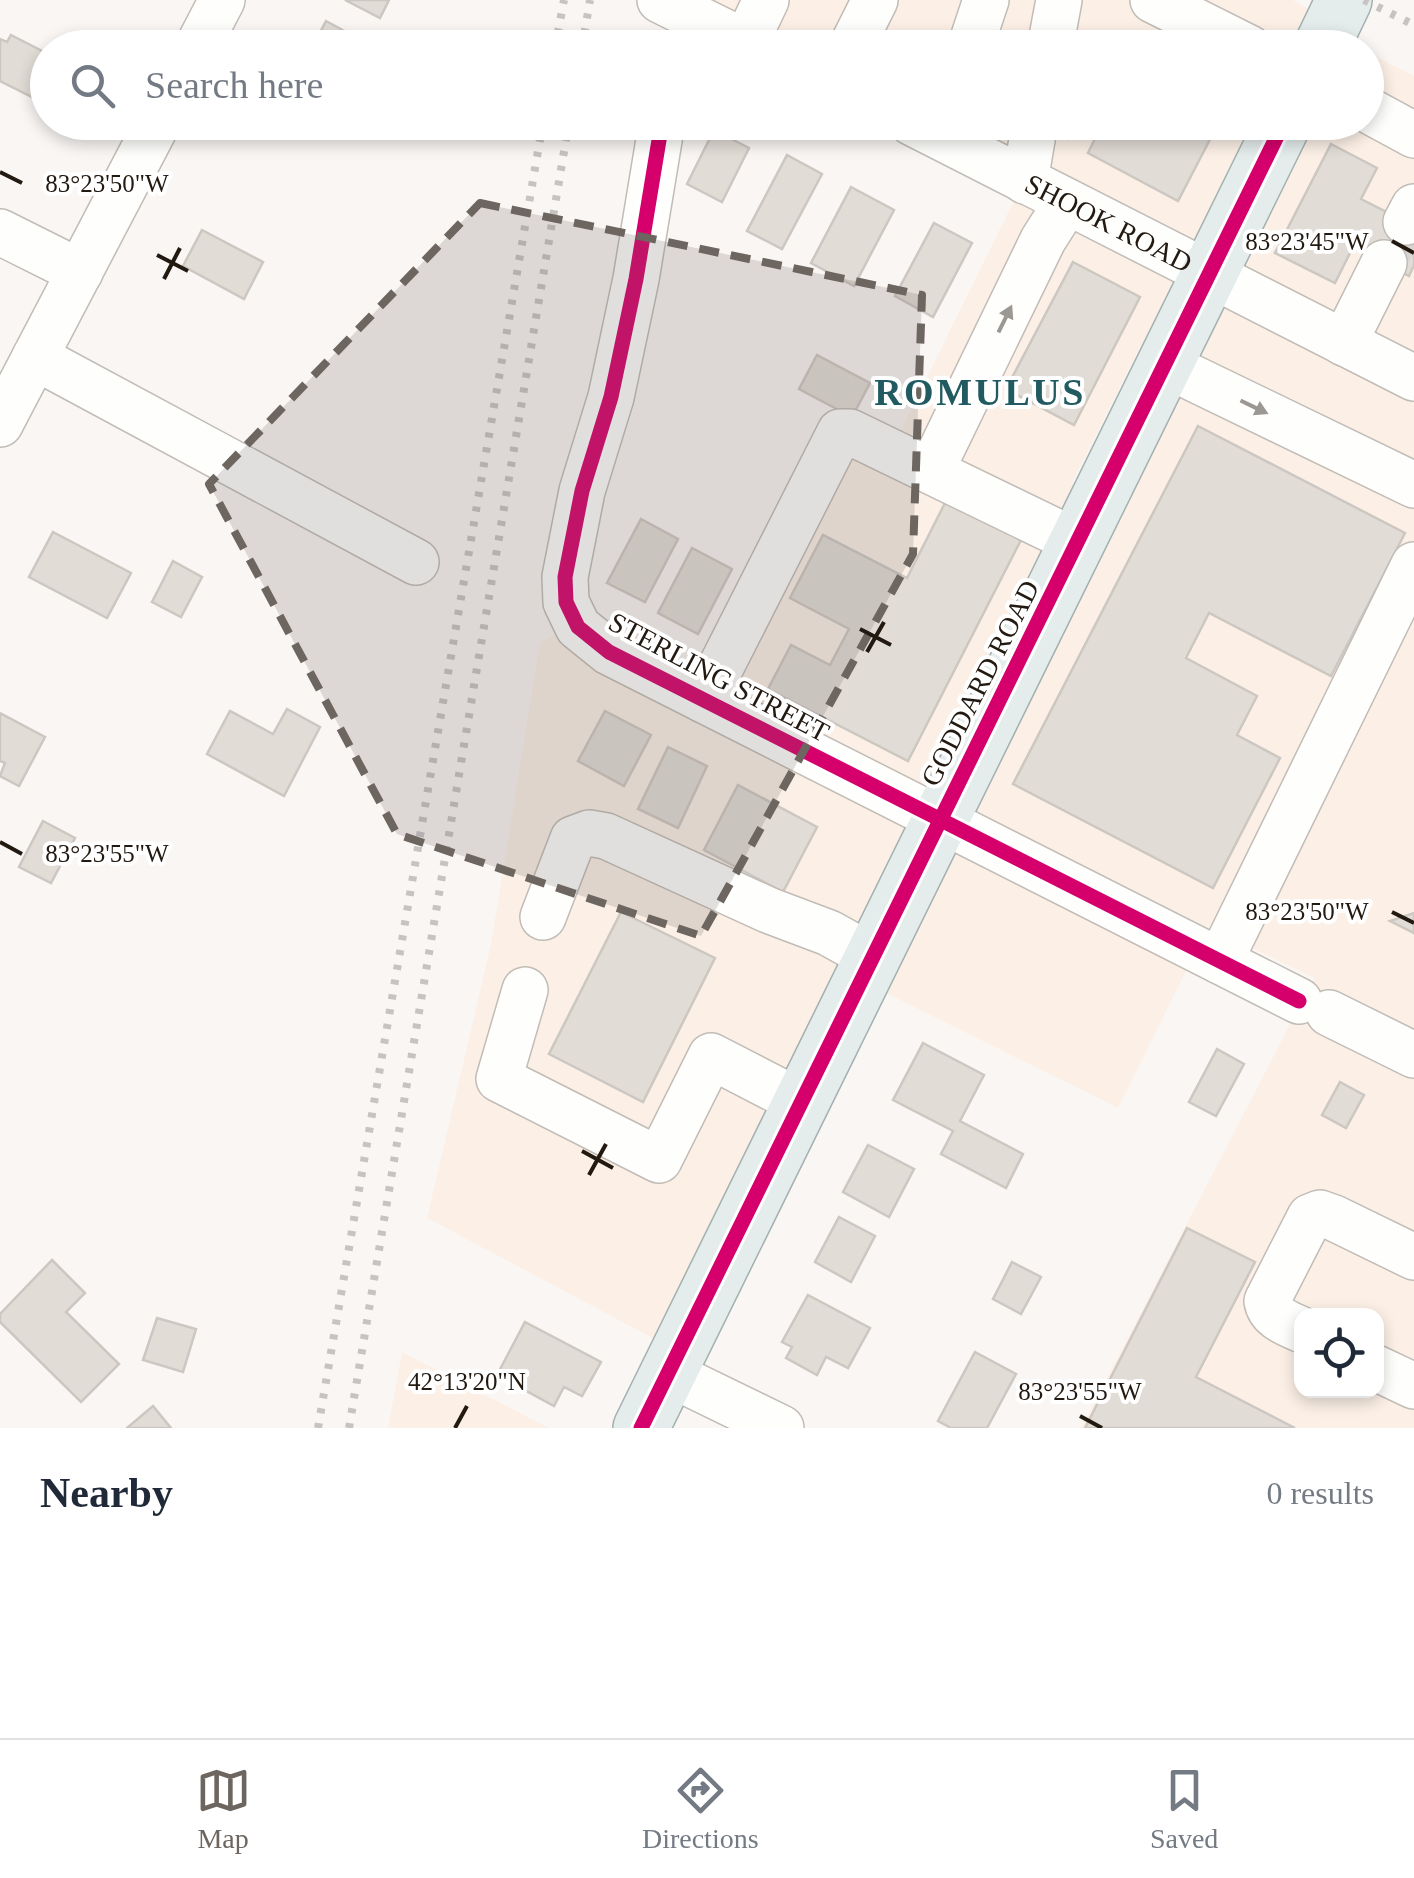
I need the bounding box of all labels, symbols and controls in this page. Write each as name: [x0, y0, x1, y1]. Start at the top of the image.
search box: [30, 30, 1384, 140]
icon: search: [65, 58, 120, 113]
text: Search here: [145, 64, 323, 106]
street label: SHOOK ROAD: [1020, 167, 1197, 278]
text: 83°23'50"W: [45, 170, 169, 197]
text: 83°23'45"W: [1245, 228, 1369, 255]
one-way arrow: [996, 304, 1013, 333]
district label: ROMULUS: [874, 371, 1086, 413]
one-way arrow: [1240, 398, 1269, 415]
street label: GODDARD ROAD: [915, 575, 1045, 791]
street label: STERLING STREET: [604, 606, 834, 748]
text: 83°23'55"W: [45, 840, 169, 867]
text: 83°23'50"W: [1245, 898, 1369, 925]
map controls: [1294, 1308, 1384, 1398]
button: locate: [1294, 1308, 1384, 1398]
text: 42°13'20"N: [408, 1368, 526, 1395]
text: 83°23'55"W: [1018, 1378, 1142, 1405]
text: Nearby: [40, 1470, 173, 1516]
text: 0 results: [1266, 1475, 1374, 1511]
tab: Map: [196, 1763, 251, 1855]
tab: Directions: [642, 1763, 759, 1855]
tab: Saved: [1150, 1763, 1218, 1855]

